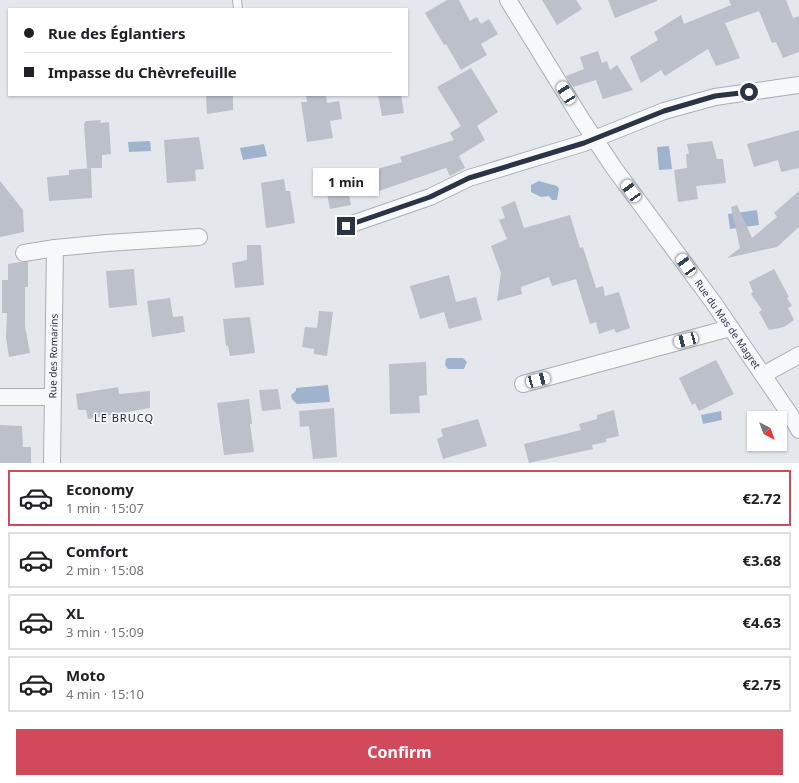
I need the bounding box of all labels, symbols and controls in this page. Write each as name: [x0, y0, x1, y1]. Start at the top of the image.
text: Rue des Églantiers: [48, 23, 186, 43]
text: Impasse du Chèvrefeuille: [48, 62, 237, 82]
car: [555, 80, 577, 106]
route start: [740, 83, 758, 101]
callout: 1 min: [313, 168, 379, 196]
text: 1 min: [328, 173, 364, 191]
car: [619, 178, 643, 204]
route end: [337, 217, 355, 235]
car: [674, 252, 698, 278]
street label: Rue du Mas de Magret: [692, 277, 764, 372]
street label: Rue des Romarins: [45, 313, 61, 398]
car: [673, 331, 699, 349]
car: [525, 371, 551, 389]
district label: LE BRUCQ: [94, 410, 154, 425]
north arrow: [747, 411, 787, 451]
map controls: [747, 411, 787, 451]
text: Economy: [66, 479, 134, 499]
icon: car: [18, 480, 54, 516]
text: €2.72: [742, 488, 781, 508]
text: 1 min · 15:07: [66, 499, 144, 517]
text: Comfort: [66, 541, 128, 561]
icon: car: [18, 542, 54, 578]
text: €3.68: [742, 550, 781, 570]
text: 2 min · 15:08: [66, 561, 144, 579]
text: XL: [66, 603, 84, 623]
icon: car: [18, 604, 54, 640]
text: €4.63: [742, 612, 781, 632]
text: 3 min · 15:09: [66, 623, 144, 641]
text: Moto: [66, 665, 105, 685]
icon: car: [18, 666, 54, 702]
text: €2.75: [742, 674, 781, 694]
text: 4 min · 15:10: [66, 685, 144, 703]
button: Confirm: [16, 729, 783, 775]

